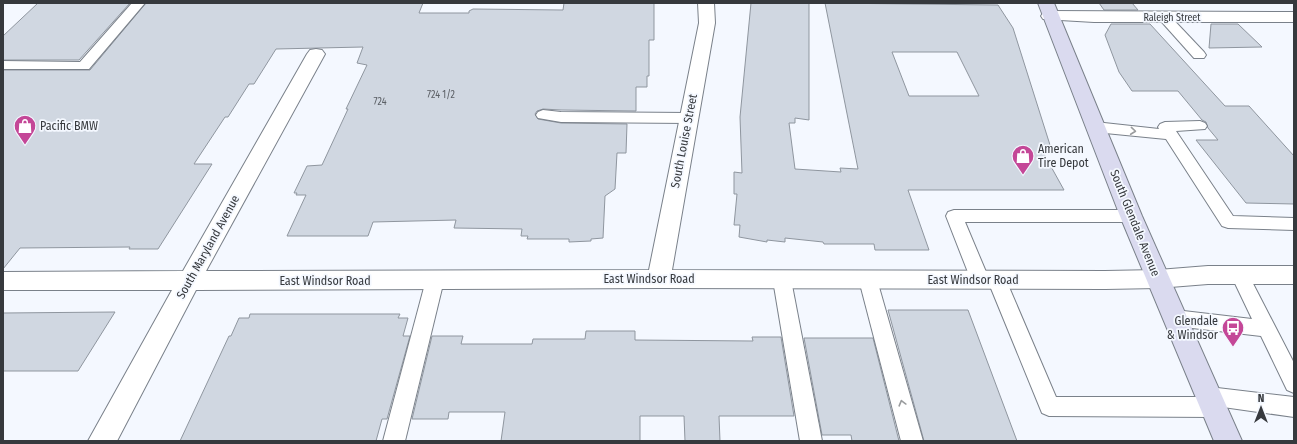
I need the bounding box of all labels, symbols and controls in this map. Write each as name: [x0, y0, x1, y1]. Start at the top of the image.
street label: Raleigh Street: [1143, 12, 1201, 24]
house number: 724 1/2: [427, 89, 456, 101]
street label: South Louise Street: [668, 93, 700, 189]
house number: 724: [374, 96, 387, 108]
shop icon: Pacific BMW: [12, 113, 38, 146]
place label: Pacific BMW: [40, 119, 98, 133]
one-way arrow: [1130, 126, 1136, 135]
place label: American Tire Depot: [1038, 142, 1089, 170]
shop icon: American Tire Depot: [1010, 143, 1036, 176]
street label: South Glendale Avenue: [1107, 168, 1163, 279]
street label: South Maryland Avenue: [174, 193, 242, 301]
street label: East Windsor Road: [603, 272, 695, 286]
street label: East Windsor Road: [927, 273, 1019, 287]
street label: East Windsor Road: [279, 274, 371, 288]
place label: Glendale & Windsor: [1167, 314, 1219, 342]
bus stop icon: Glendale & Windsor: [1220, 315, 1246, 348]
north arrow: [1241, 388, 1281, 428]
text: N: [1258, 392, 1264, 405]
one-way arrow: [898, 400, 906, 407]

